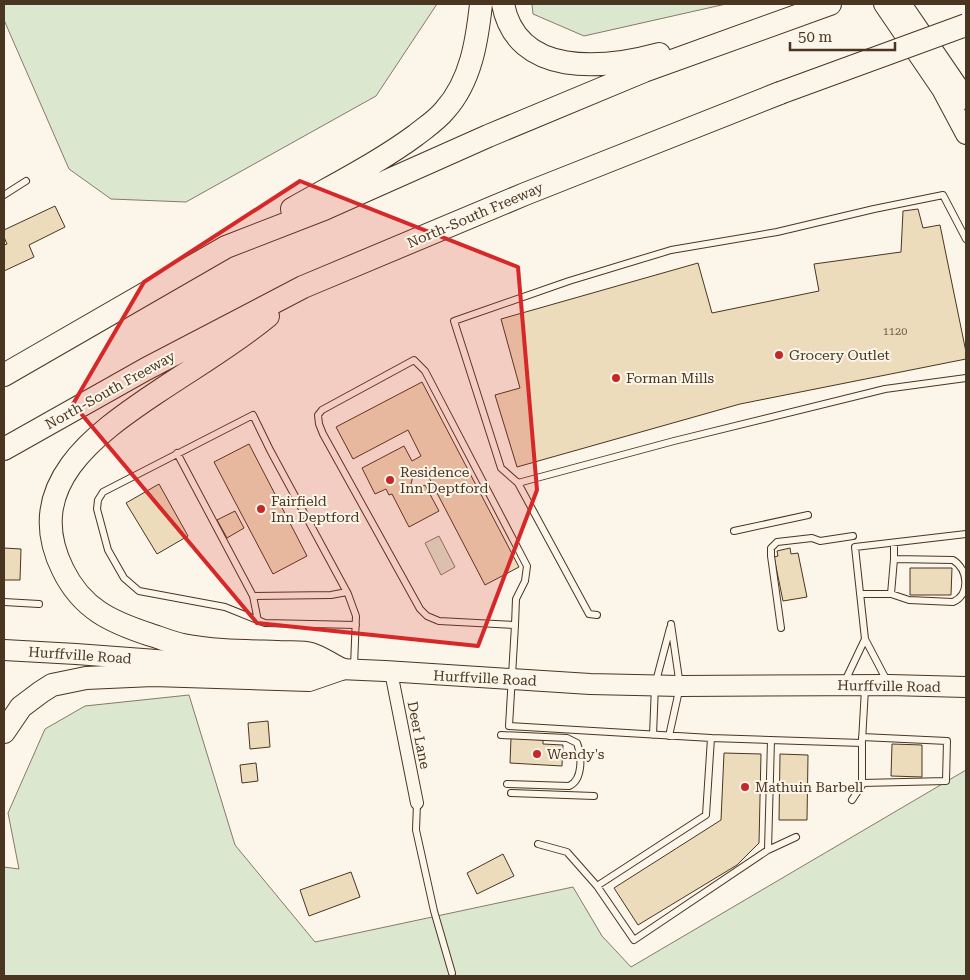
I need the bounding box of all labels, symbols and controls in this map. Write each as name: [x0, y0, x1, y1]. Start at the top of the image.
scale bar: [790, 20, 895, 52]
text: 50 m: [798, 28, 833, 46]
street label: North-South Freeway: [405, 179, 546, 251]
house number: 1120: [883, 325, 907, 338]
street label: North-South Freeway: [42, 347, 178, 432]
place label: Grocery Outlet: [789, 347, 890, 363]
marker: Grocery Outlet: [773, 349, 785, 361]
place label: Forman Mills: [626, 370, 715, 386]
marker: Forman Mills: [610, 372, 622, 384]
place label: Residence Inn Deptford: [400, 464, 488, 496]
marker: Residence Inn Deptford: [384, 474, 396, 486]
place label: Fairfield Inn Deptford: [271, 493, 359, 525]
marker: Fairfield Inn Deptford: [255, 503, 267, 515]
street label: Hurffville Road: [28, 643, 132, 667]
street label: Hurffville Road: [433, 667, 537, 689]
street label: Hurffville Road: [837, 677, 941, 695]
street label: Deer Lane: [405, 700, 433, 771]
place label: Wendy's: [547, 746, 605, 762]
marker: Wendy's: [531, 748, 543, 760]
place label: Mathuin Barbell: [755, 779, 864, 795]
marker: Mathuin Barbell: [739, 781, 751, 793]

